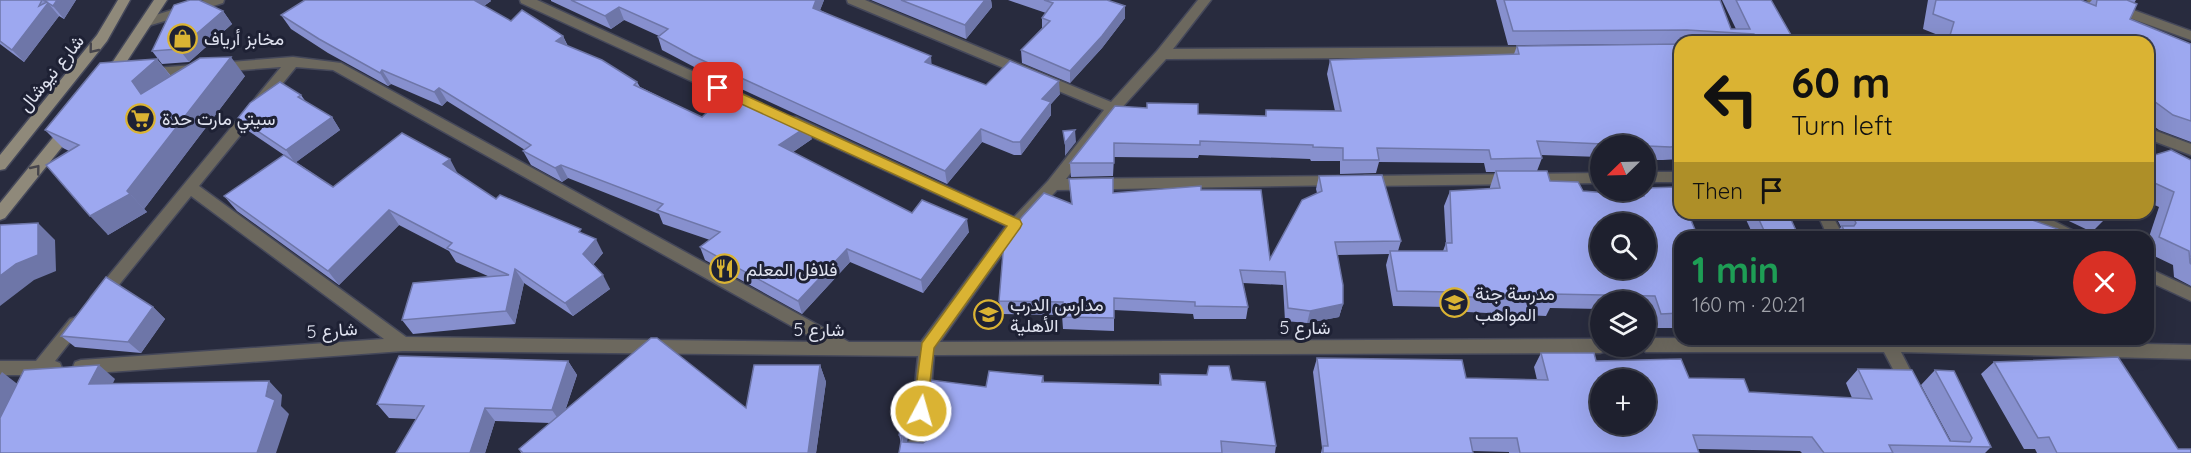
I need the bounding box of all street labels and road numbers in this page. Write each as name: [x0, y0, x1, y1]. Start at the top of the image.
street label: شارع نيوشال: [13, 30, 90, 117]
street label: شارع 5: [1280, 316, 1330, 340]
street label: شارع 5: [306, 317, 358, 344]
street label: شارع 5: [794, 318, 844, 342]

